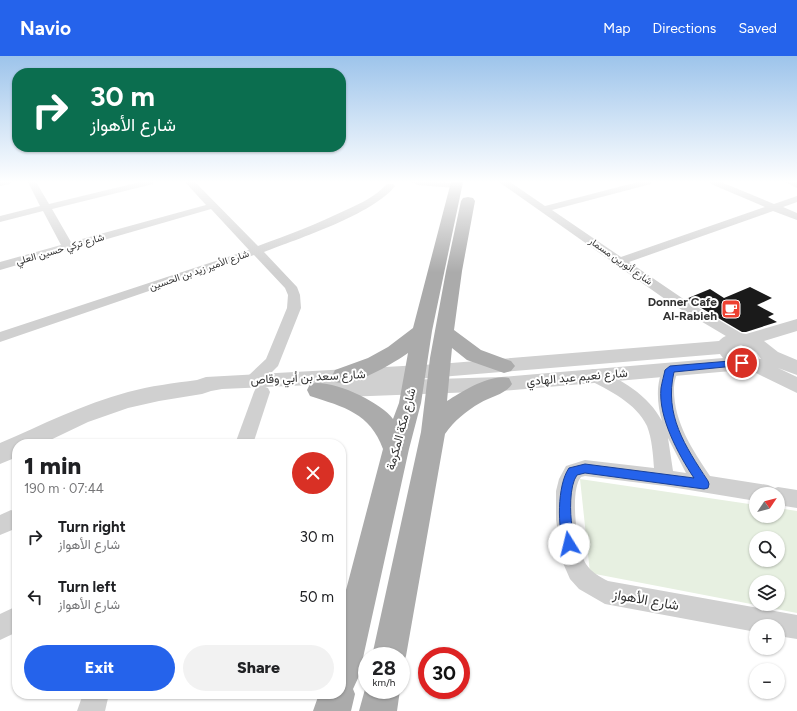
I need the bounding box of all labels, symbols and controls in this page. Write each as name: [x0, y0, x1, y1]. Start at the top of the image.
text: Navio: [20, 17, 71, 40]
text: Map: [603, 20, 631, 37]
text: Directions: [653, 20, 716, 37]
text: Saved: [738, 20, 777, 37]
text: 30 m: [90, 79, 155, 113]
icon: right: [24, 84, 76, 136]
text: شارع الأهواز: [90, 114, 176, 136]
street label: شارع تركي حسين العلي: [14, 230, 106, 270]
street label: شارع أنورين مسمار: [586, 234, 655, 288]
street label: شارع الأمير زيد بن الحسين: [147, 247, 251, 293]
place label: Donner Cafe Al-Rabieh: [648, 295, 717, 323]
cafe icon: Donner Cafe Al-Rabieh: [720, 298, 742, 320]
pin: [725, 346, 759, 380]
icon: arrive: [731, 352, 753, 374]
street label: شارع نعيم عبد الهادي: [526, 366, 628, 391]
street label: شارع سعد بن أبي وقاص: [250, 367, 366, 390]
street label: شارع مكة المكرمة: [383, 386, 421, 472]
text: 1 min: [24, 451, 81, 480]
button: close: [292, 452, 334, 494]
text: 190 m · 07:44: [24, 481, 104, 496]
north arrow: [749, 487, 785, 523]
map controls: [749, 487, 785, 699]
text: Turn right: [58, 518, 126, 536]
position arrow: [548, 523, 590, 565]
icon: right: [24, 526, 46, 548]
text: 30 m: [300, 528, 334, 546]
button: search: [749, 531, 785, 567]
text: شارع الأهواز: [58, 537, 120, 552]
button: layers: [749, 575, 785, 611]
text: Turn left: [58, 578, 116, 596]
icon: left: [24, 586, 46, 608]
street label: شارع الأهواز: [610, 586, 680, 616]
text: 50 m: [299, 588, 334, 606]
text: شارع الأهواز: [58, 597, 120, 612]
button: +: [749, 619, 785, 655]
button: Exit: [24, 645, 175, 691]
button: Share: [183, 645, 334, 691]
speed limit sign: 30: [418, 647, 470, 699]
text: 28: [372, 656, 396, 680]
button: −: [749, 663, 785, 699]
text: km/h: [373, 676, 395, 689]

